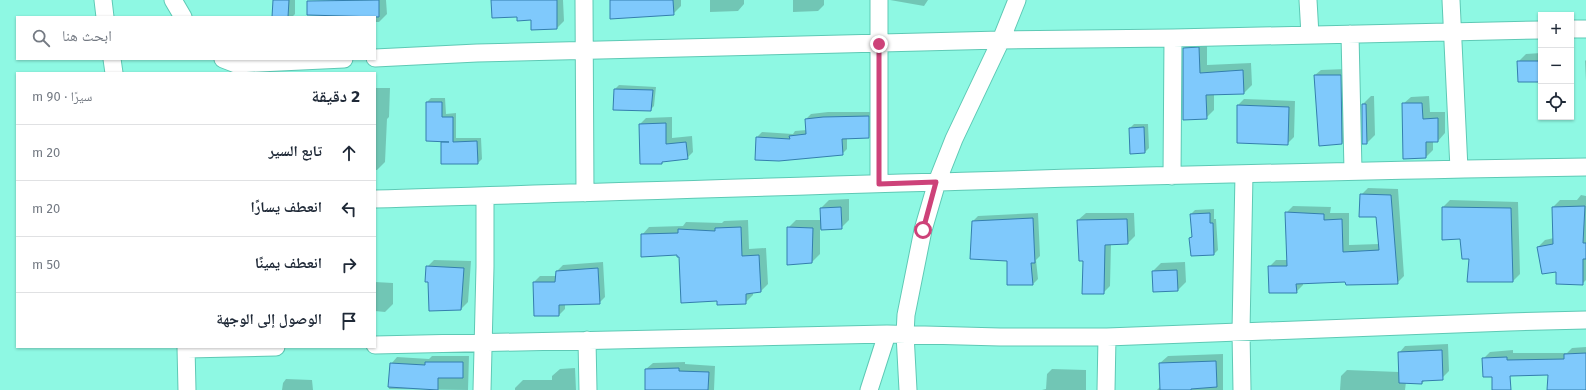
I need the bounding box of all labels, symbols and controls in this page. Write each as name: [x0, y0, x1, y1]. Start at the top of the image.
map controls: [1538, 12, 1574, 120]
button: +: [1538, 12, 1574, 48]
search box: [16, 16, 376, 60]
icon: search: [30, 27, 52, 49]
text: ابحث هنا: [62, 27, 112, 45]
route end: [870, 35, 888, 53]
button: −: [1538, 48, 1574, 84]
button: locate: [1538, 84, 1574, 120]
text: 2 دقيقة: [311, 86, 360, 107]
text: سيرًا · 90 m: [32, 89, 92, 104]
text: تابع السير: [268, 142, 322, 160]
icon: ahead: [338, 142, 360, 164]
text: 20 m: [32, 145, 60, 160]
text: انعطف يسارًا: [250, 198, 322, 216]
icon: left: [338, 198, 360, 220]
text: 20 m: [32, 201, 60, 216]
route start: [914, 221, 932, 239]
text: انعطف يمينًا: [255, 254, 322, 272]
icon: right: [338, 254, 360, 276]
text: 50 m: [32, 257, 60, 272]
text: الوصول إلى الوجهة: [216, 310, 322, 328]
icon: arrive: [338, 310, 360, 332]

